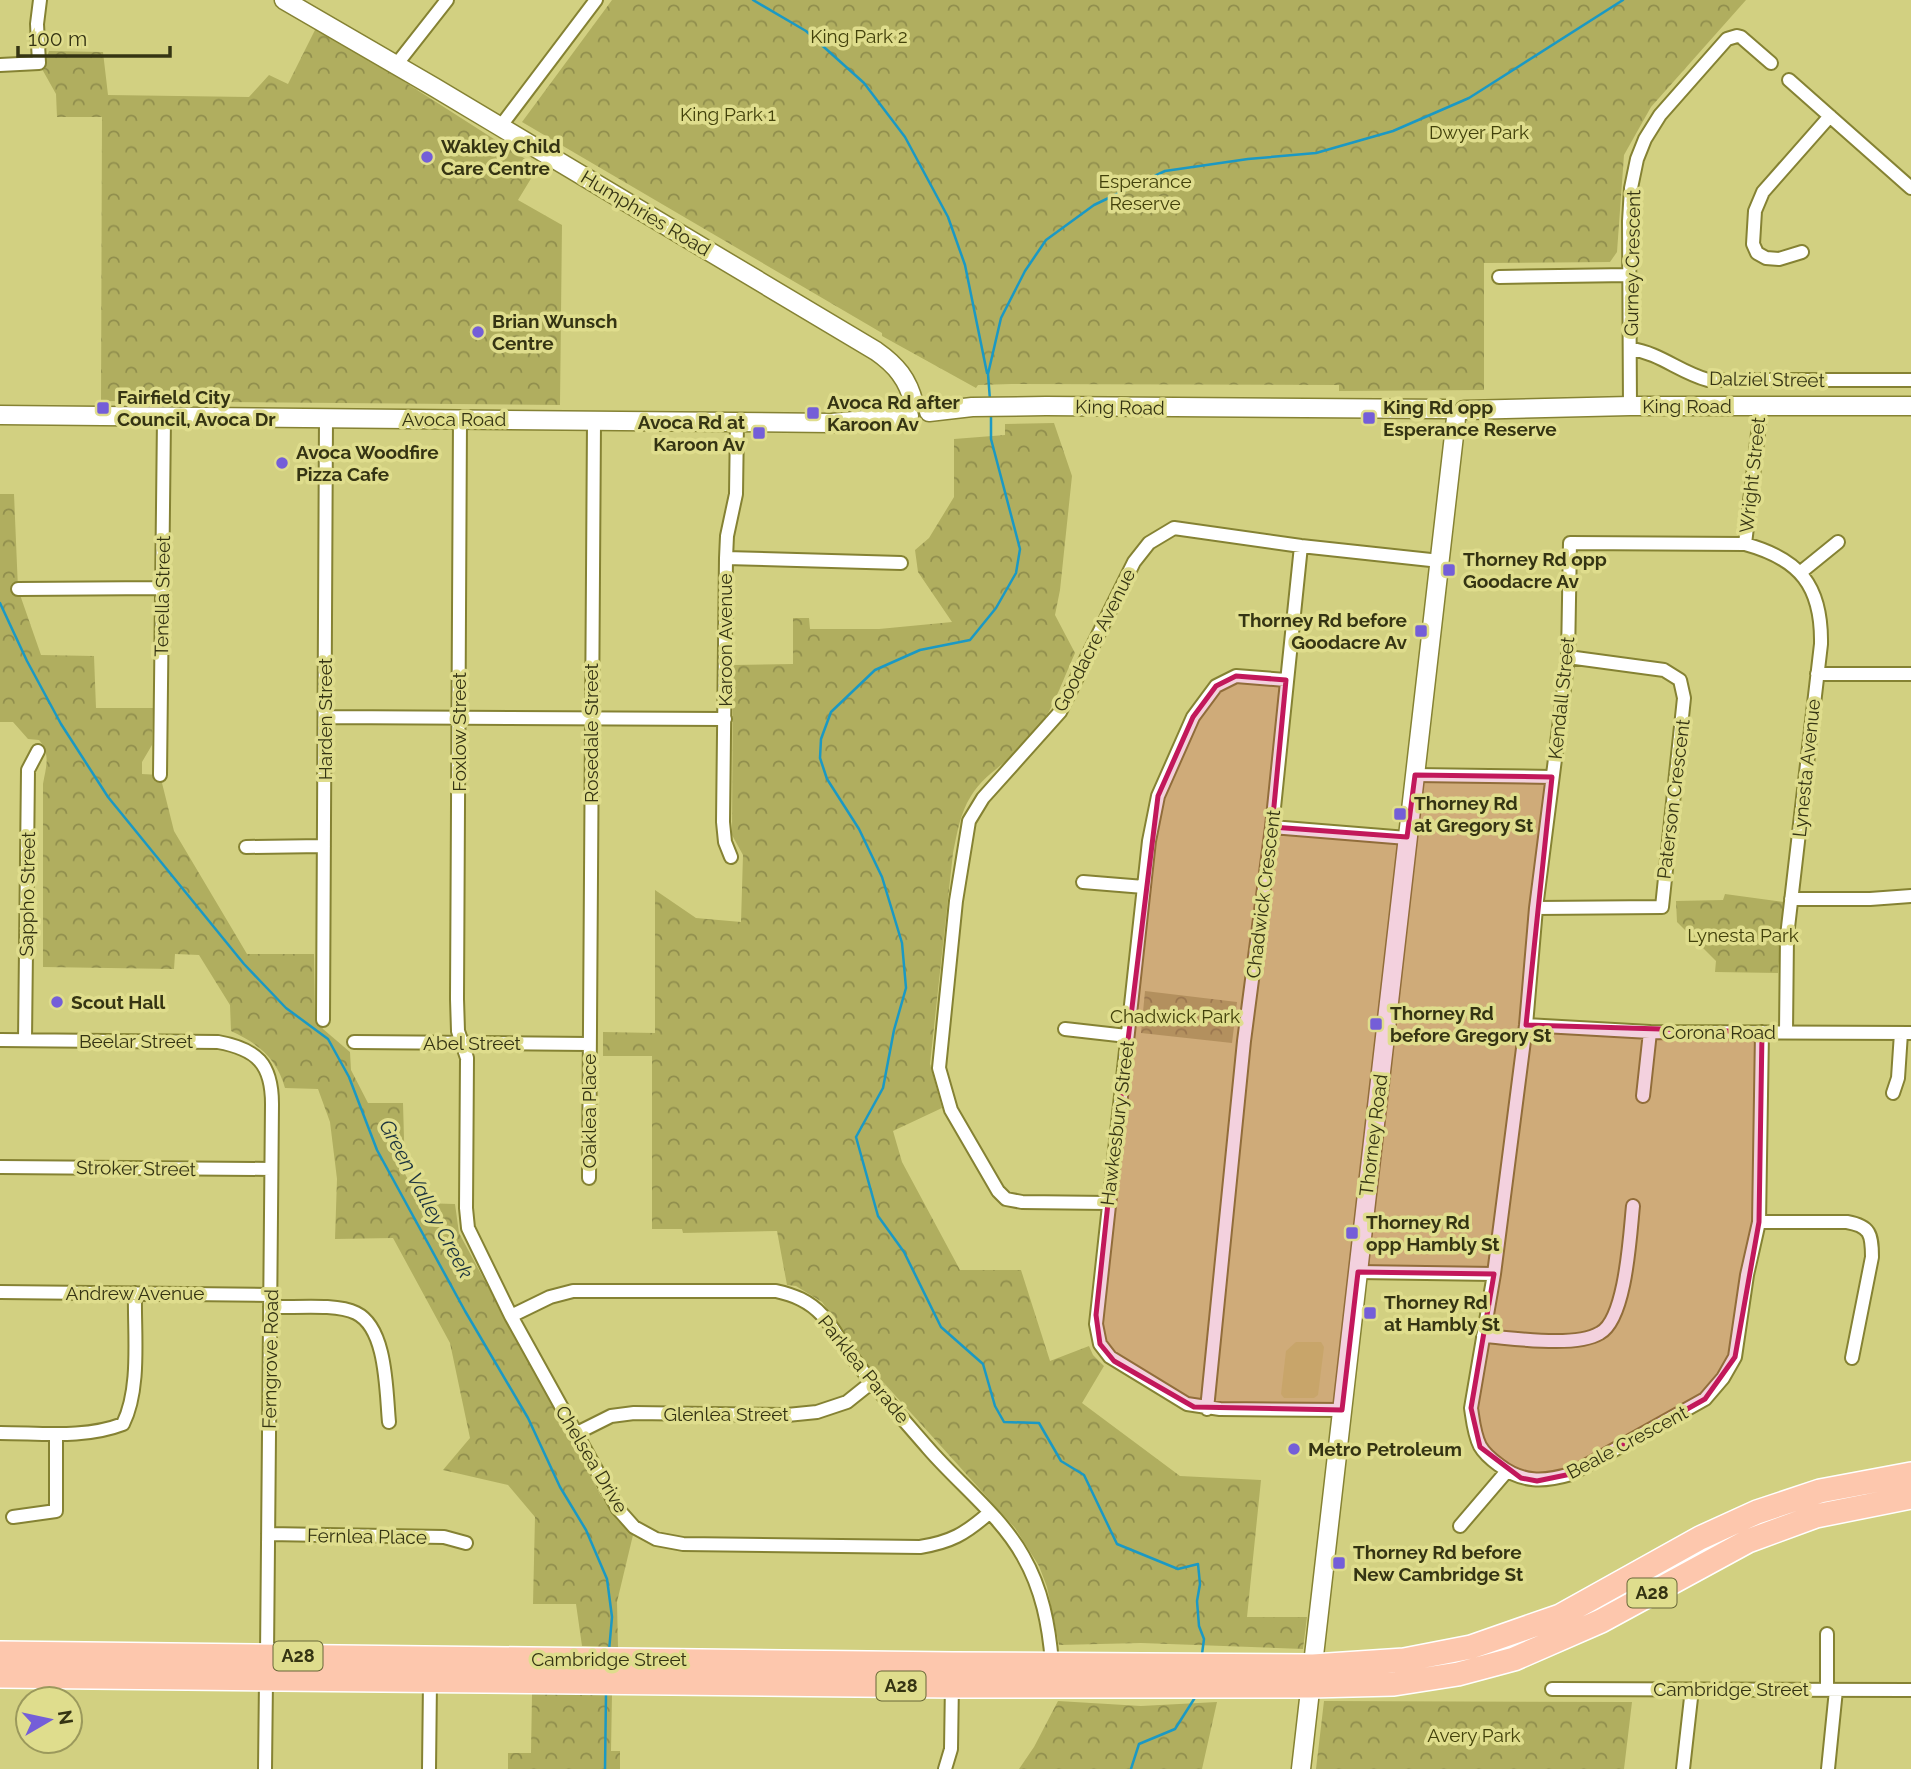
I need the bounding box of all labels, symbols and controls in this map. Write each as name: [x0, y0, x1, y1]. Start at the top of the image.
scale bar: [18, 14, 170, 58]
park label: King Park 2: [810, 25, 908, 47]
text: 100 m: [28, 26, 87, 51]
park label: King Park 1: [680, 103, 776, 125]
park label: Dwyer Park: [1429, 121, 1529, 143]
place label: Wakley Child Care Centre: [441, 135, 561, 179]
marker: Wakley Child Care Centre: [419, 149, 435, 165]
street label: Humphries Road: [577, 166, 715, 260]
park label: Esperance Reserve: [1098, 170, 1192, 214]
street label: Gurney Crescent: [1620, 189, 1644, 337]
place label: Brian Wunsch Centre: [492, 310, 617, 354]
marker: Brian Wunsch Centre: [470, 324, 486, 340]
street label: Dalziel Street: [1709, 367, 1826, 391]
place label: Fairfield City Council, Avoca Dr: [117, 386, 276, 430]
place label: Avoca Rd after Karoon Av: [827, 391, 961, 435]
street label: King Road: [1075, 395, 1165, 419]
street label: King Road: [1642, 395, 1732, 417]
place label: King Rd opp Esperance Reserve: [1383, 396, 1557, 440]
marker: Fairfield City Council, Avoca Dr: [95, 400, 111, 416]
marker: Avoca Rd after Karoon Av: [805, 405, 821, 421]
street label: Avoca Road: [402, 408, 506, 430]
marker: King Rd opp Esperance Reserve: [1361, 410, 1377, 426]
place label: Avoca Rd at Karoon Av: [638, 411, 746, 455]
street label: Wright Street: [1735, 415, 1769, 534]
marker: Avoca Rd at Karoon Av: [751, 425, 767, 441]
place label: Avoca Woodfire Pizza Cafe: [296, 441, 439, 485]
marker: Avoca Woodfire Pizza Cafe: [274, 455, 290, 471]
street label: Tenella Street: [150, 535, 174, 657]
place label: Thorney Rd opp Goodacre Av: [1463, 548, 1607, 592]
marker: Thorney Rd opp Goodacre Av: [1441, 562, 1457, 578]
street label: Goodacre Avenue: [1049, 565, 1139, 715]
street label: Karoon Avenue: [714, 573, 736, 707]
place label: Thorney Rd before Goodacre Av: [1238, 609, 1408, 653]
marker: Thorney Rd before Goodacre Av: [1413, 623, 1429, 639]
street label: Kendall Street: [1544, 635, 1578, 760]
street label: Harden Street: [314, 657, 336, 780]
street label: Rosedale Street: [580, 662, 602, 803]
street label: Foxlow Street: [448, 672, 470, 792]
street label: Lynesta Avenue: [1788, 698, 1824, 838]
street label: Paterson Crescent: [1652, 717, 1694, 880]
place label: Thorney Rd at Gregory St: [1414, 792, 1534, 836]
marker: Thorney Rd at Gregory St: [1392, 806, 1408, 822]
street label: Chadwick Crescent: [1242, 808, 1284, 980]
street label: Sappho Street: [15, 831, 39, 957]
park label: Lynesta Park: [1687, 924, 1799, 946]
place label: Scout Hall: [71, 991, 166, 1013]
marker: Scout Hall: [49, 994, 65, 1010]
place label: Thorney Rd before Gregory St: [1390, 1002, 1552, 1046]
park label: Chadwick Park: [1110, 1005, 1240, 1027]
marker: Thorney Rd before Gregory St: [1368, 1016, 1384, 1032]
street label: Corona Road: [1662, 1021, 1776, 1043]
street label: Beelar Street: [79, 1030, 194, 1052]
street label: Abel Street: [423, 1032, 522, 1054]
street label: Hawkesbury Street: [1096, 1039, 1138, 1207]
street label: Oaklea Place: [578, 1054, 600, 1168]
street label: Thorney Road: [1355, 1073, 1391, 1197]
water label: Green Valley Creek: [374, 1115, 479, 1282]
street label: Stroker Street: [76, 1156, 197, 1180]
place label: Thorney Rd opp Hambly St: [1366, 1211, 1500, 1255]
marker: Thorney Rd opp Hambly St: [1344, 1225, 1360, 1241]
street label: Andrew Avenue: [66, 1282, 204, 1304]
street label: Ferngrove Road: [258, 1289, 282, 1429]
place label: Thorney Rd at Hambly St: [1384, 1291, 1501, 1335]
marker: Thorney Rd at Hambly St: [1362, 1305, 1378, 1321]
street label: Parklea Parade: [814, 1311, 914, 1427]
street label: Chelsea Drive: [551, 1401, 633, 1517]
street label: Beale Crescent: [1563, 1401, 1692, 1483]
street label: Glenlea Street: [663, 1403, 789, 1425]
place label: Metro Petroleum: [1308, 1438, 1462, 1460]
marker: Metro Petroleum: [1286, 1441, 1302, 1457]
street label: Fernlea Place: [307, 1524, 427, 1548]
place label: Thorney Rd before New Cambridge St: [1353, 1541, 1524, 1585]
marker: Thorney Rd before New Cambridge St: [1331, 1555, 1347, 1571]
road number: A28: [1628, 1578, 1676, 1608]
road number: A28: [274, 1642, 322, 1671]
street label: Cambridge Street: [531, 1648, 687, 1670]
road number: A28: [876, 1672, 926, 1700]
street label: Cambridge Street: [1653, 1678, 1809, 1700]
north arrow: [14, 1685, 84, 1755]
text: N: [54, 1708, 78, 1726]
park label: Avery Park: [1427, 1724, 1521, 1746]

